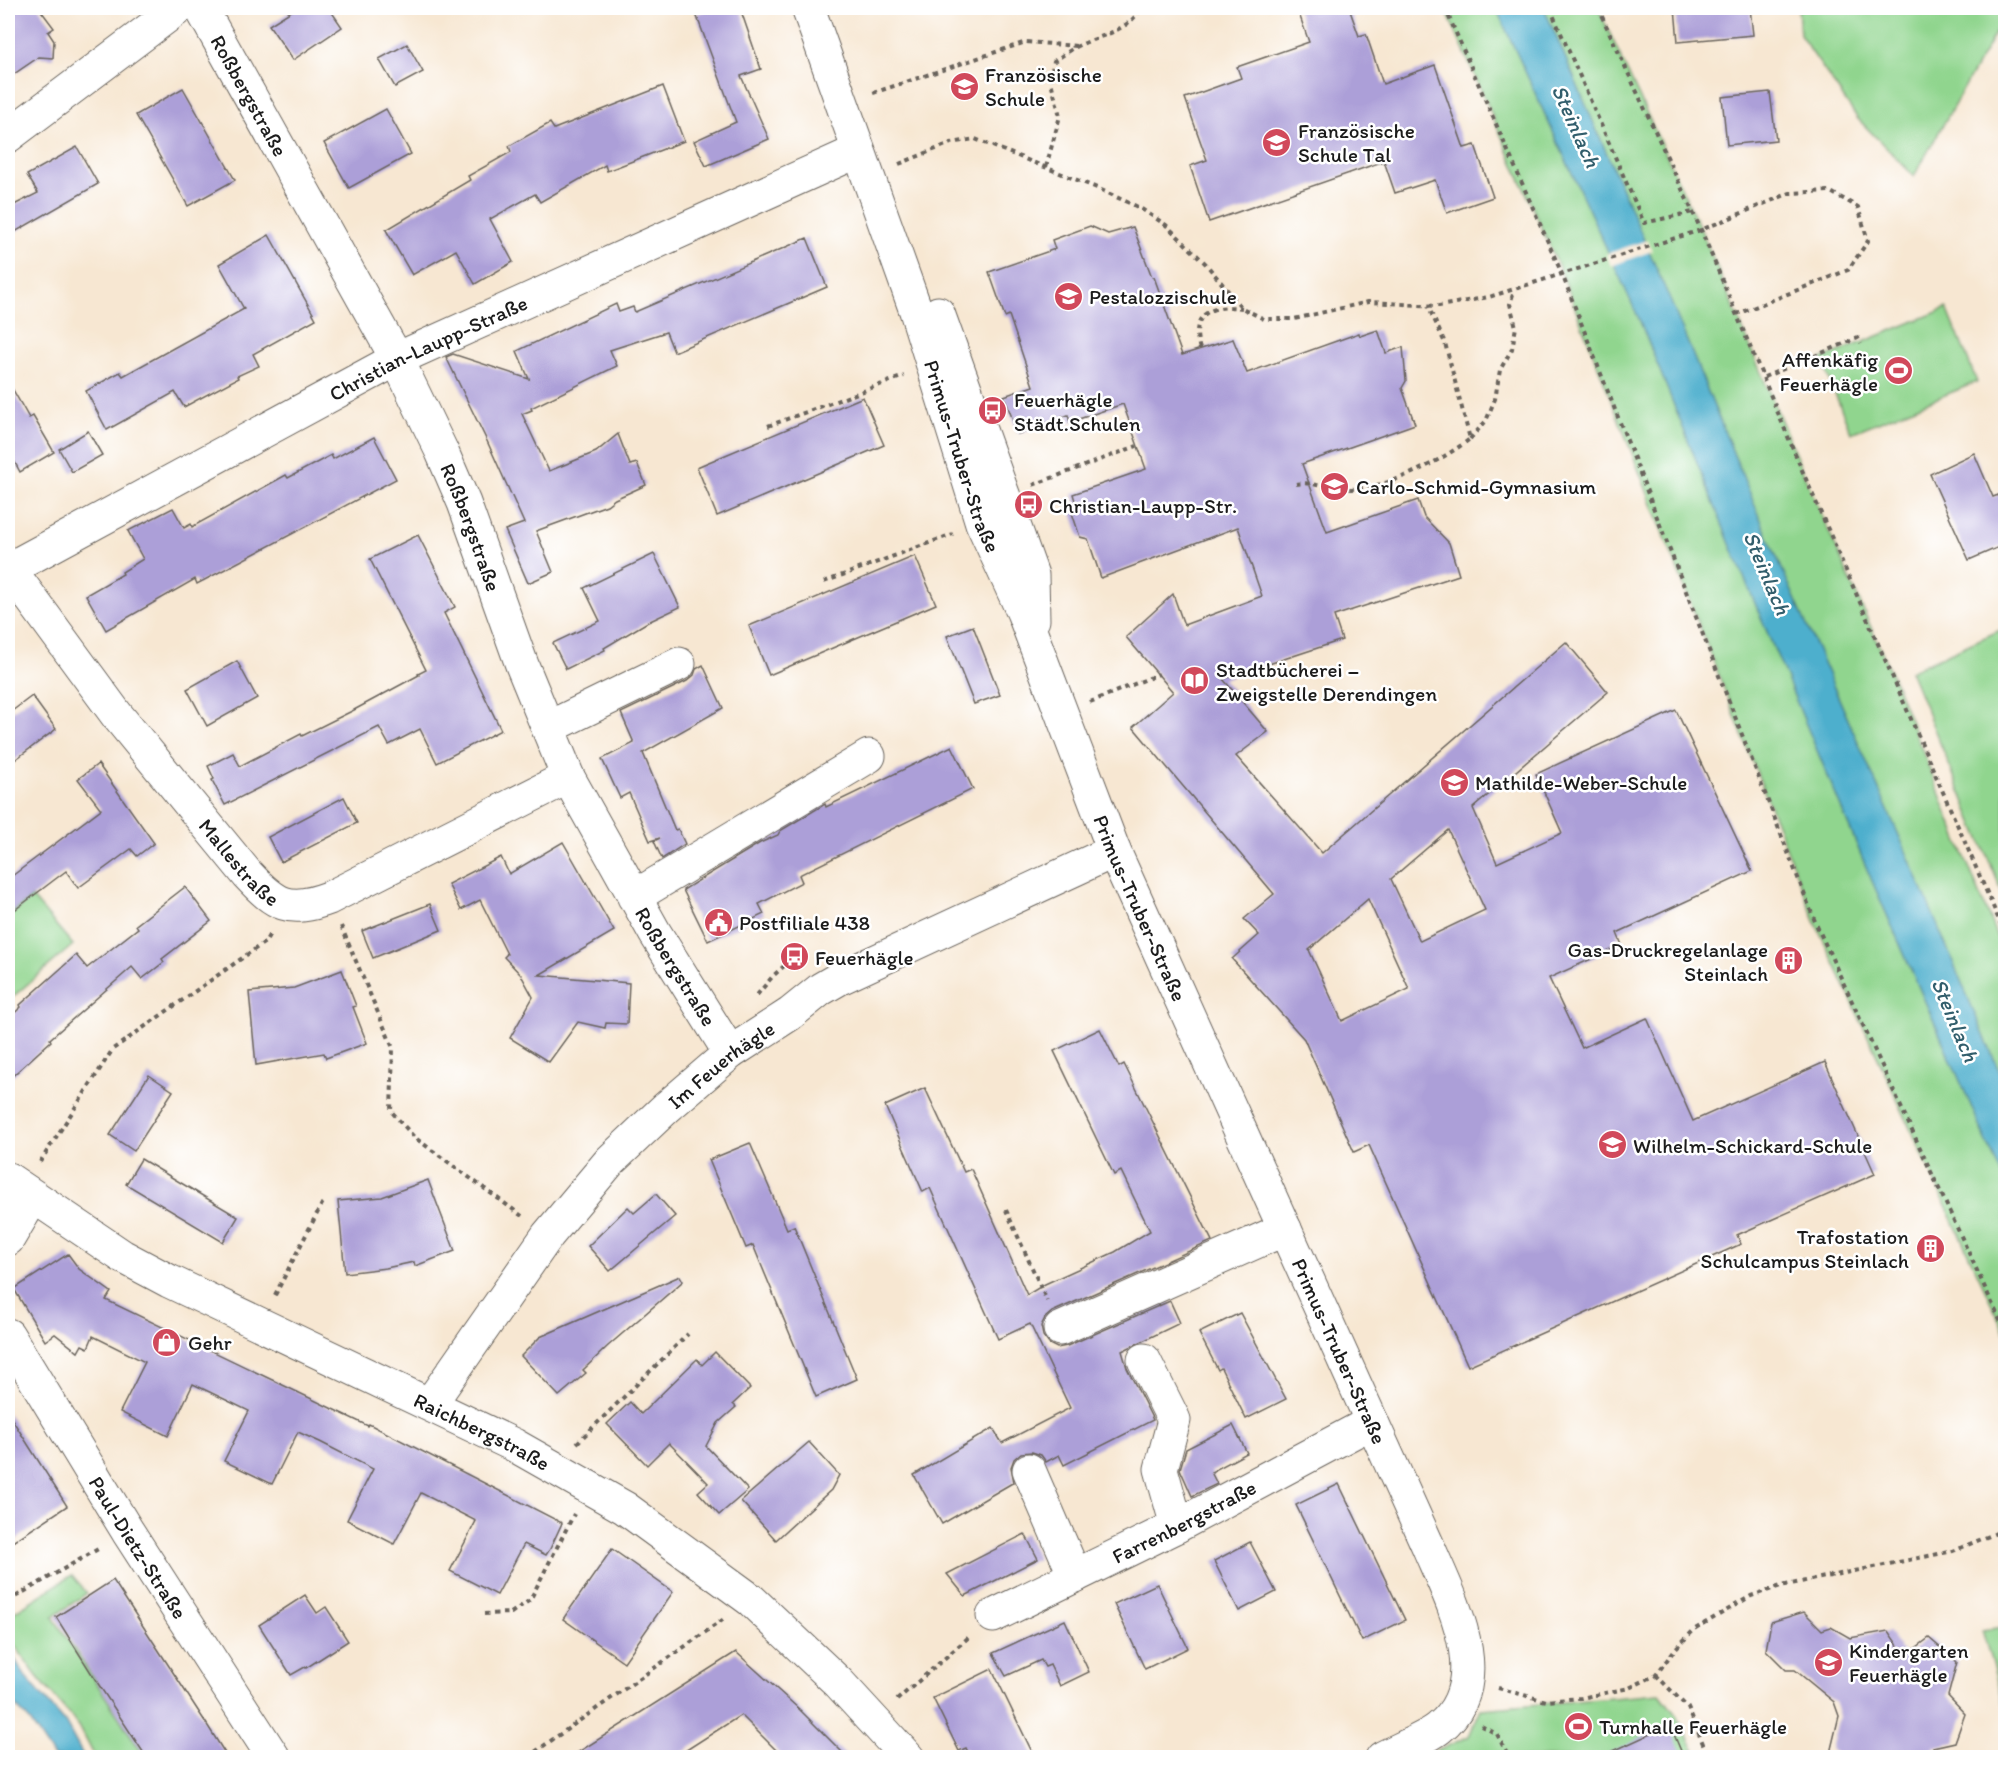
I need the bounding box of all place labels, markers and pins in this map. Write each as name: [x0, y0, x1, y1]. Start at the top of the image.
place label: Französische Schule: [985, 62, 1102, 111]
school or university icon: Französische Schule: [948, 70, 980, 102]
place label: Französische Schule Tal: [1298, 118, 1415, 167]
school or university icon: Französische Schule Tal: [1261, 126, 1293, 158]
school or university icon: Pestalozzischule: [1052, 280, 1084, 312]
place label: Pestalozzischule: [1089, 284, 1237, 309]
place label: Affenkäfig Feuerhägle: [1780, 347, 1878, 396]
sports icon: Affenkäfig Feuerhägle: [1883, 355, 1915, 387]
place label: Feuerhägle Städt.Schulen: [1014, 387, 1141, 436]
bus stop icon: Feuerhägle Städt.Schulen: [977, 395, 1009, 427]
school or university icon: Carlo-Schmid-Gymnasium: [1319, 470, 1351, 502]
place label: Carlo-Schmid-Gymnasium: [1356, 474, 1596, 499]
bus stop icon: Christian-Laupp-Str.: [1012, 489, 1044, 521]
place label: Christian-Laupp-Str.: [1049, 493, 1237, 518]
place label: Stadtbücherei – Zweigstelle Derendingen: [1216, 657, 1437, 706]
library icon: Stadtbücherei – Zweigstelle Derendingen: [1179, 665, 1211, 697]
school or university icon: Mathilde-Weber-Schule: [1438, 766, 1470, 798]
place label: Mathilde-Weber-Schule: [1475, 770, 1687, 795]
public building icon: Postfiliale 438: [702, 906, 734, 938]
place label: Postfiliale 438: [739, 910, 870, 935]
place label: Gas-Druckregelanlage Steinlach: [1567, 937, 1768, 986]
bus stop icon: Feuerhägle: [778, 941, 810, 973]
place label: Feuerhägle: [815, 945, 913, 970]
building icon: Gas-Druckregelanlage Steinlach: [1773, 945, 1805, 977]
school or university icon: Wilhelm-Schickard-Schule: [1596, 1129, 1628, 1161]
place label: Wilhelm-Schickard-Schule: [1633, 1133, 1872, 1158]
place label: Trafostation Schulcampus Steinlach: [1701, 1224, 1909, 1273]
building icon: Trafostation Schulcampus Steinlach: [1914, 1232, 1946, 1264]
shop icon: Gehr: [151, 1326, 183, 1358]
place label: Gehr: [188, 1330, 232, 1355]
place label: Kindergarten Feuerhägle: [1849, 1638, 1969, 1687]
school or university icon: Kindergarten Feuerhägle: [1812, 1646, 1844, 1678]
sports icon: Turnhalle Feuerhägle: [1562, 1710, 1594, 1742]
place label: Turnhalle Feuerhägle: [1599, 1714, 1787, 1739]

